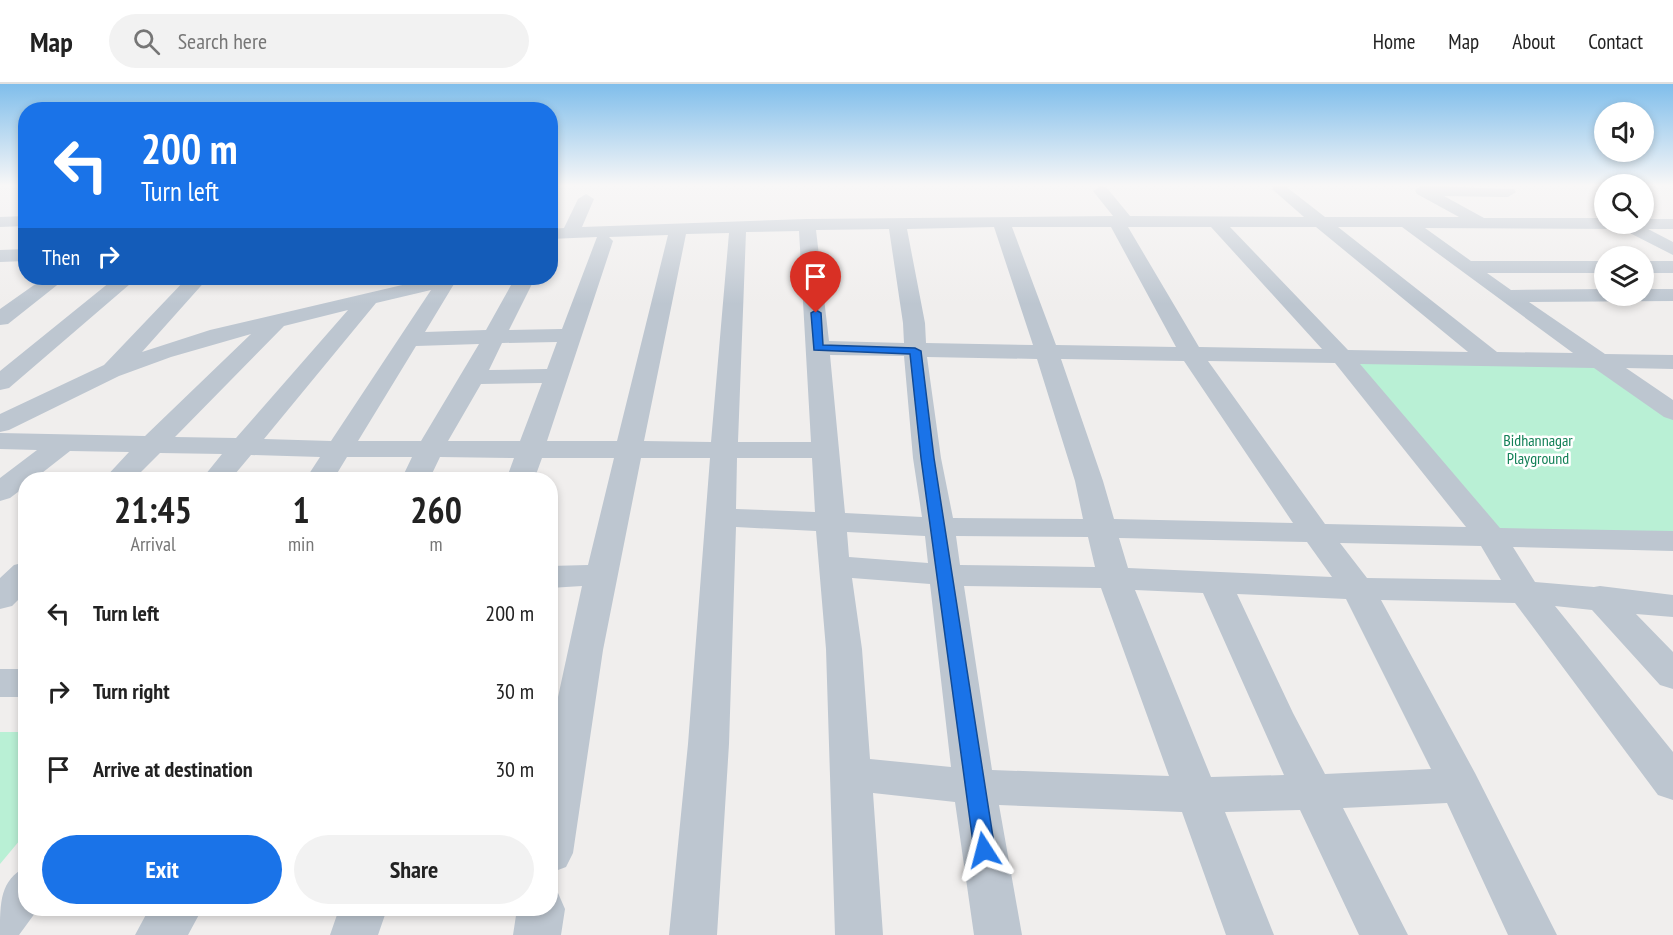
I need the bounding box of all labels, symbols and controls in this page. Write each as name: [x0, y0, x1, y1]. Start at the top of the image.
search box: [109, 14, 529, 68]
text: Map: [30, 23, 73, 60]
icon: search: [130, 25, 163, 58]
text: Search here: [178, 27, 267, 55]
text: Home: [1373, 28, 1415, 55]
text: Map: [1448, 28, 1479, 55]
text: About: [1512, 28, 1555, 55]
text: Contact: [1588, 28, 1643, 55]
map controls: [1594, 102, 1654, 306]
button: sound: [1594, 102, 1654, 162]
text: 200 m: [141, 121, 238, 176]
icon: left: [42, 126, 120, 204]
text: Turn left: [141, 174, 219, 208]
button: search: [1594, 174, 1654, 234]
icon: right: [92, 240, 125, 273]
text: Then: [42, 243, 80, 271]
button: layers: [1594, 246, 1654, 306]
pin: [790, 251, 841, 313]
icon: arrive: [799, 260, 832, 293]
park label: Bidhannagar Playground: [1503, 430, 1573, 468]
text: 21:45: [114, 486, 192, 533]
text: 1: [292, 486, 310, 533]
text: 260: [410, 486, 462, 533]
text: Arrival: [130, 531, 176, 557]
text: min: [288, 531, 314, 557]
text: m: [430, 531, 443, 557]
icon: left: [42, 597, 75, 630]
text: Turn left: [93, 599, 159, 627]
text: 200 m: [485, 599, 534, 627]
icon: right: [42, 675, 75, 708]
text: Turn right: [93, 677, 170, 705]
text: 30 m: [495, 677, 534, 705]
icon: arrive: [42, 753, 75, 786]
text: Arrive at destination: [93, 755, 253, 783]
text: 30 m: [495, 755, 534, 783]
position arrow: [952, 818, 1016, 882]
button: Exit: [42, 835, 282, 904]
button: Share: [294, 835, 534, 904]

